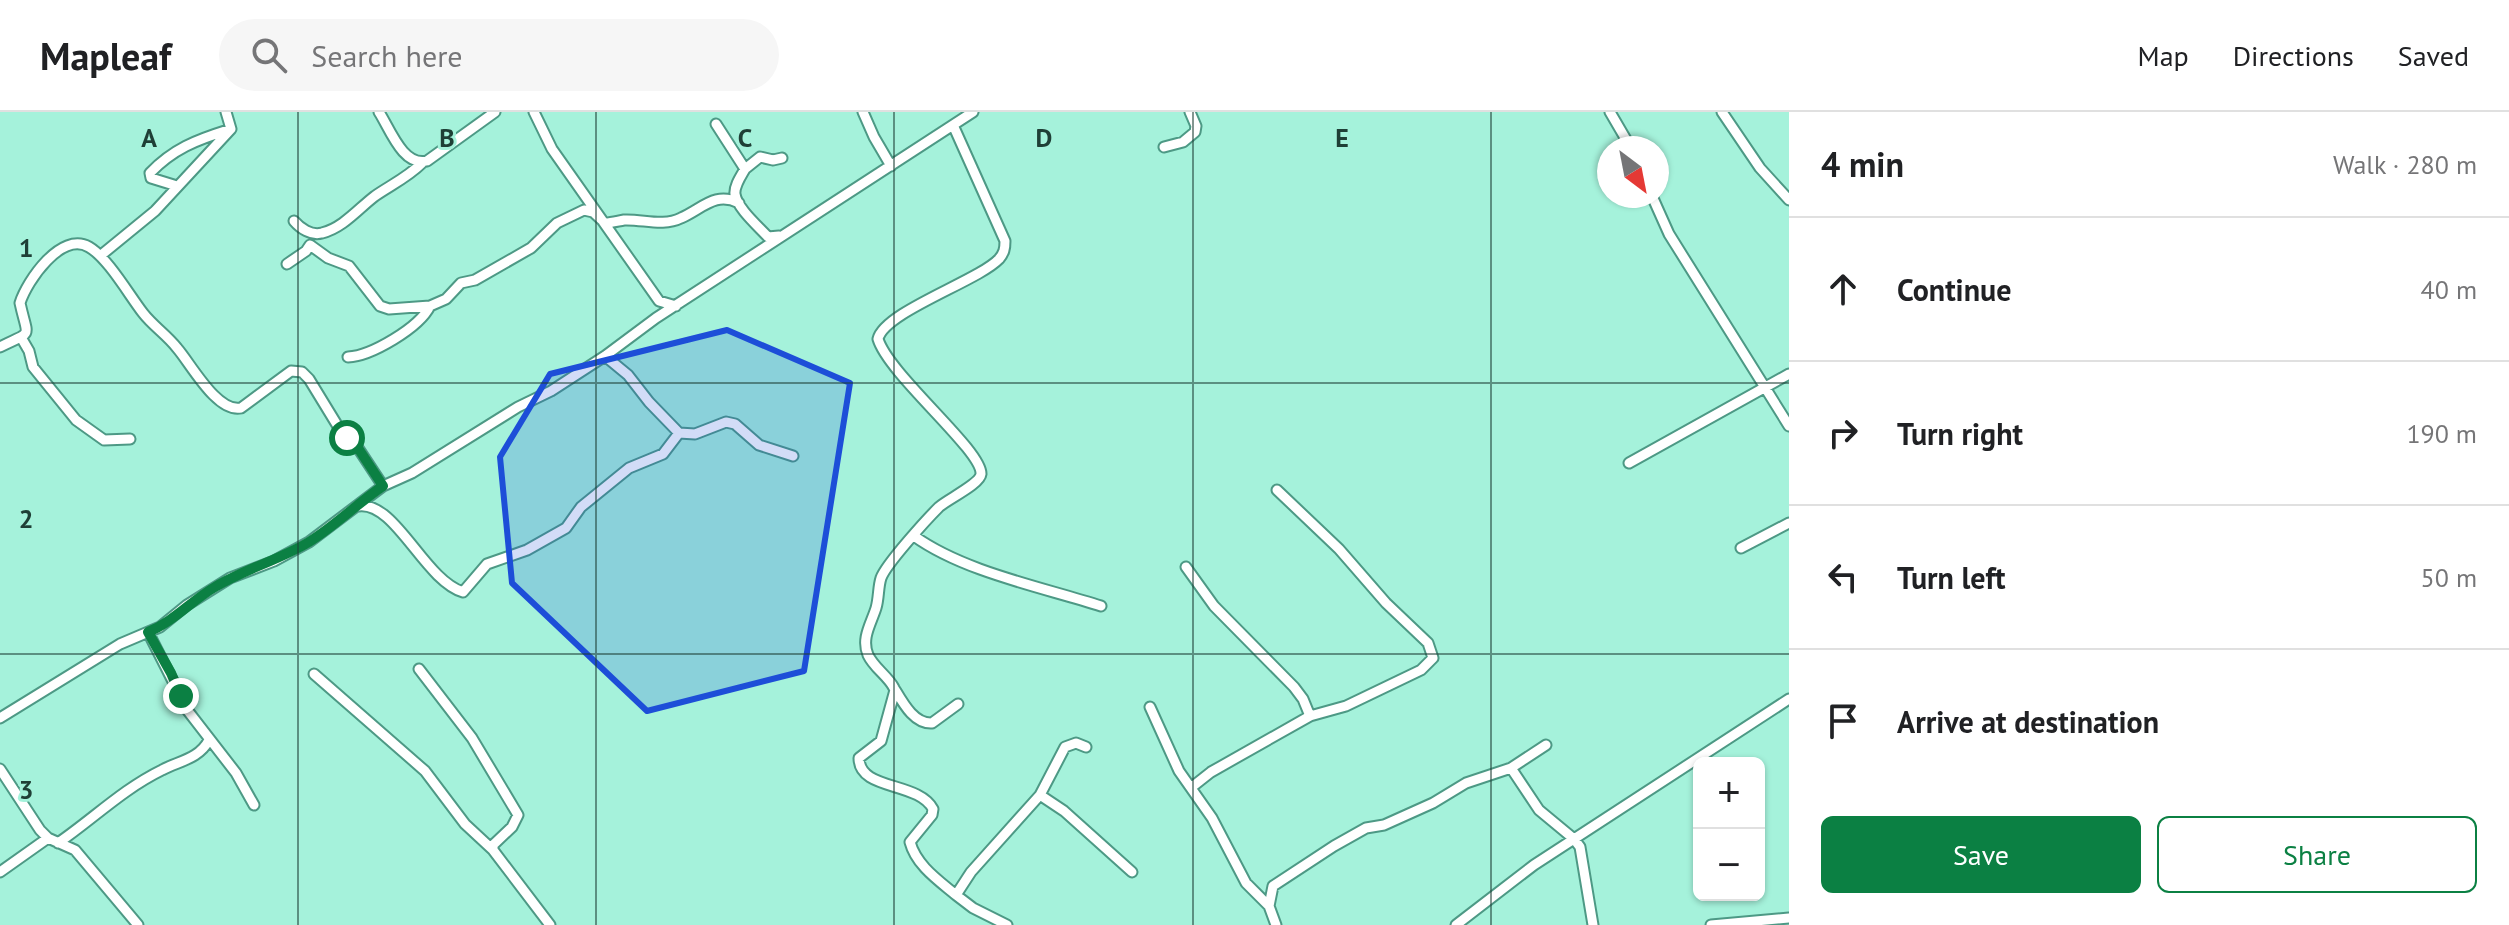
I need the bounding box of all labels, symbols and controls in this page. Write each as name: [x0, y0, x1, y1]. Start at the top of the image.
search box: [219, 19, 779, 91]
text: Mapleaf: [40, 31, 171, 80]
icon: search: [247, 33, 291, 77]
text: Search here: [311, 36, 463, 75]
text: Map: [2138, 37, 2189, 74]
text: Directions: [2233, 37, 2354, 74]
text: Saved: [2398, 37, 2469, 74]
text: A: [141, 121, 157, 154]
text: B: [439, 121, 455, 154]
text: C: [738, 121, 752, 154]
text: D: [1036, 121, 1052, 154]
text: E: [1335, 121, 1349, 154]
north arrow: [1597, 136, 1669, 208]
text: 4 min: [1821, 142, 1904, 186]
text: Walk · 280 m: [2333, 148, 2477, 181]
text: 1: [19, 231, 33, 264]
icon: ahead: [1821, 267, 1865, 311]
text: Continue: [1897, 270, 2011, 309]
text: 40 m: [2421, 273, 2477, 306]
icon: right: [1821, 411, 1865, 455]
text: Turn right: [1897, 414, 2023, 453]
text: 190 m: [2406, 417, 2477, 450]
route start: [329, 420, 365, 456]
text: 2: [19, 502, 33, 535]
icon: left: [1821, 555, 1865, 599]
text: Turn left: [1897, 558, 2005, 597]
text: 50 m: [2421, 561, 2477, 594]
route end: [163, 678, 199, 714]
icon: arrive: [1821, 699, 1865, 743]
text: Arrive at destination: [1897, 702, 2159, 741]
map controls: [1693, 757, 1765, 901]
button: +: [1693, 757, 1765, 829]
text: 3: [19, 773, 33, 806]
button: Save: [1821, 816, 2141, 893]
button: Share: [2157, 816, 2477, 893]
button: −: [1693, 829, 1765, 901]

